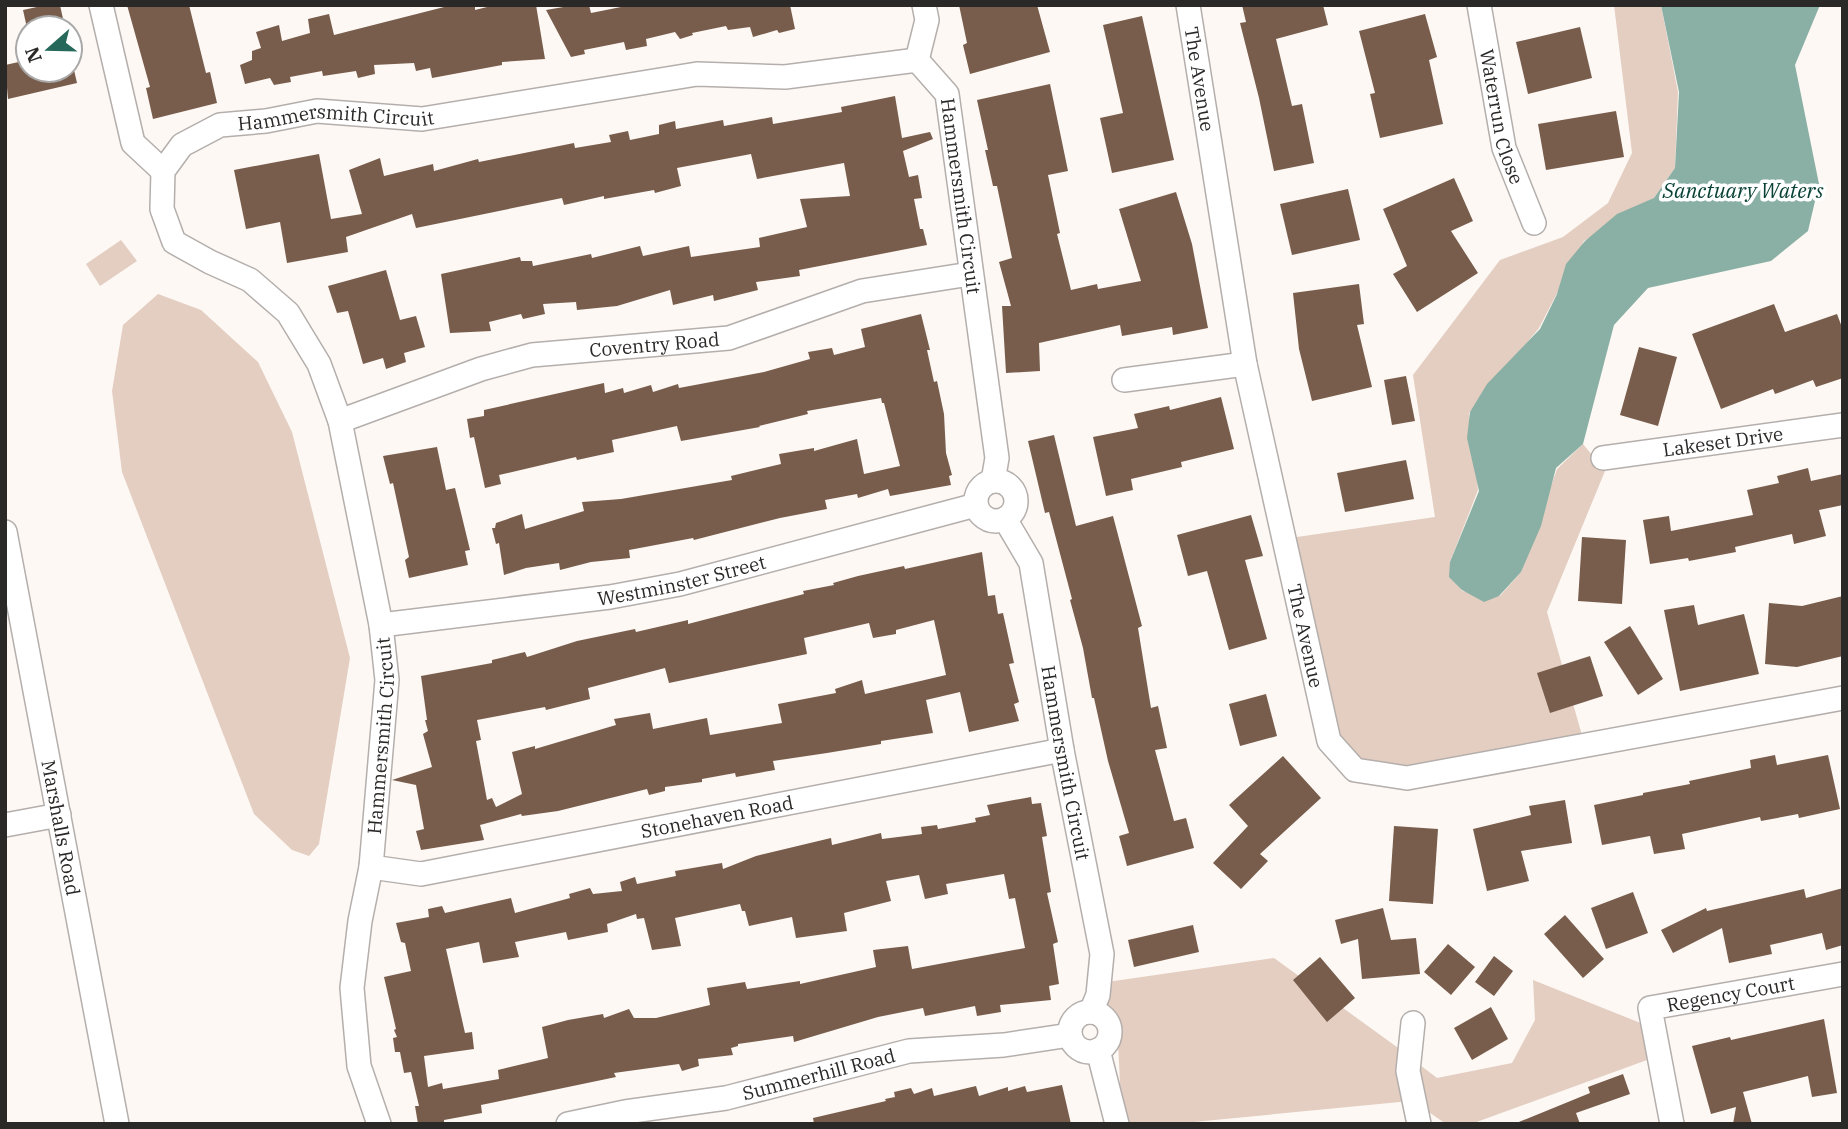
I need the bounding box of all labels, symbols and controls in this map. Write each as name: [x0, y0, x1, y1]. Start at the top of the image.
north arrow: [14, 14, 84, 84]
street label: The Avenue: [1180, 25, 1220, 133]
text: N: [19, 44, 47, 66]
street label: Waterrun Close: [1475, 47, 1529, 188]
street label: Hammersmith Circuit: [936, 97, 986, 296]
street label: Hammersmith Circuit: [237, 99, 436, 135]
water label: Sanctuary Waters: [1661, 176, 1824, 204]
street label: Coventry Road: [588, 327, 720, 362]
street label: Lakeset Drive: [1661, 421, 1785, 462]
street label: Westminster Street: [596, 550, 769, 610]
street label: The Avenue: [1282, 582, 1329, 690]
street label: Hammersmith Circuit: [362, 636, 399, 835]
street label: Hammersmith Circuit: [1036, 664, 1095, 863]
street label: Marshalls Road: [36, 758, 86, 897]
street label: Stonehaven Road: [639, 790, 795, 843]
street label: Regency Court: [1665, 971, 1797, 1017]
street label: Summerhill Road: [740, 1043, 898, 1105]

